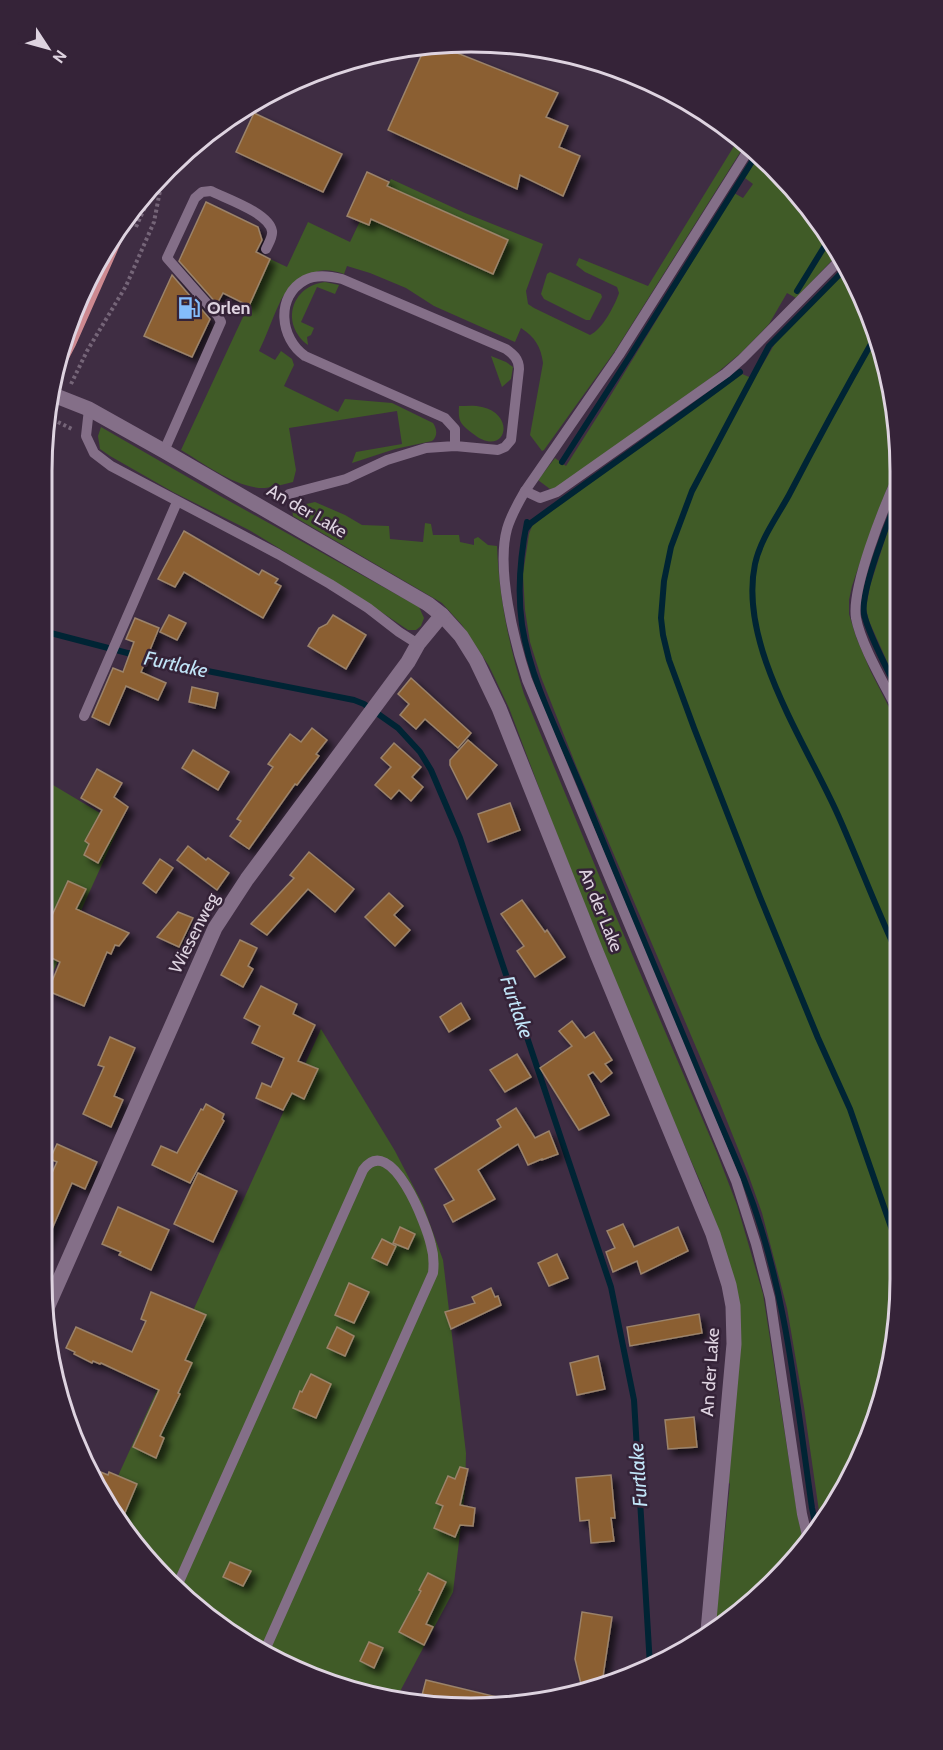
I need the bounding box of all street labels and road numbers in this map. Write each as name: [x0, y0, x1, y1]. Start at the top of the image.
street label: An der Lake: [263, 479, 351, 543]
street label: An der Lake: [574, 865, 628, 955]
street label: Wiesenweg: [164, 888, 224, 977]
street label: An der Lake: [696, 1327, 724, 1417]

